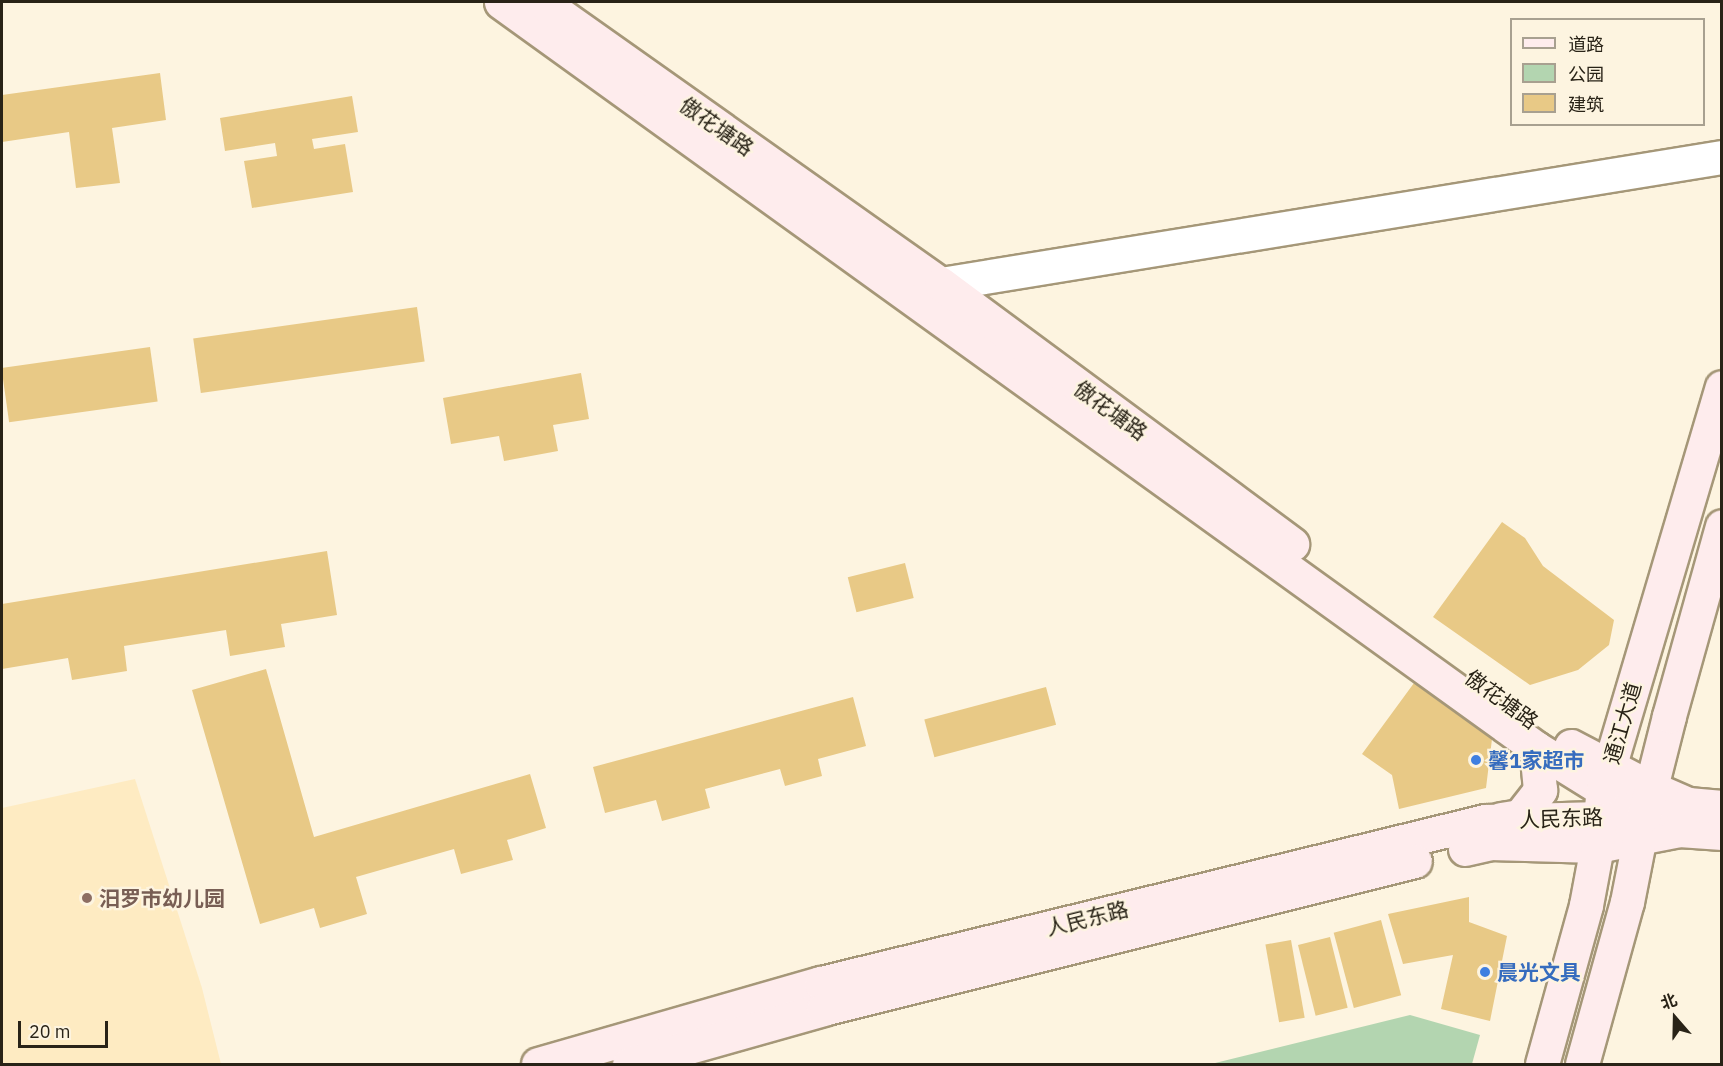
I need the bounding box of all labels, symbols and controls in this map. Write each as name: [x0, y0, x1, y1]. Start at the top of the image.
legend: [1510, 18, 1705, 126]
text: 道路: [1568, 33, 1604, 56]
text: 公园: [1568, 63, 1604, 86]
street label: 傲花塘路: [675, 92, 759, 160]
text: 建筑: [1568, 93, 1604, 116]
street label: 傲花塘路: [1070, 375, 1152, 445]
street label: 傲花塘路: [1461, 664, 1543, 734]
street label: 通江大道: [1598, 679, 1646, 767]
place label: 馨1家超市: [1488, 747, 1585, 773]
marker: 馨1家超市: [1469, 753, 1483, 767]
street label: 人民东路: [1519, 804, 1603, 832]
place label: 汨罗市幼儿园: [99, 885, 225, 911]
marker: 汨罗市幼儿园: [80, 891, 94, 905]
street label: 人民东路: [1043, 896, 1131, 940]
place label: 晨光文具: [1497, 959, 1581, 985]
marker: 晨光文具: [1478, 965, 1492, 979]
north arrow: [1645, 988, 1705, 1048]
text: 北: [1658, 989, 1680, 1013]
scale bar: [21, 1009, 111, 1047]
text: 20 m: [29, 1020, 71, 1043]

